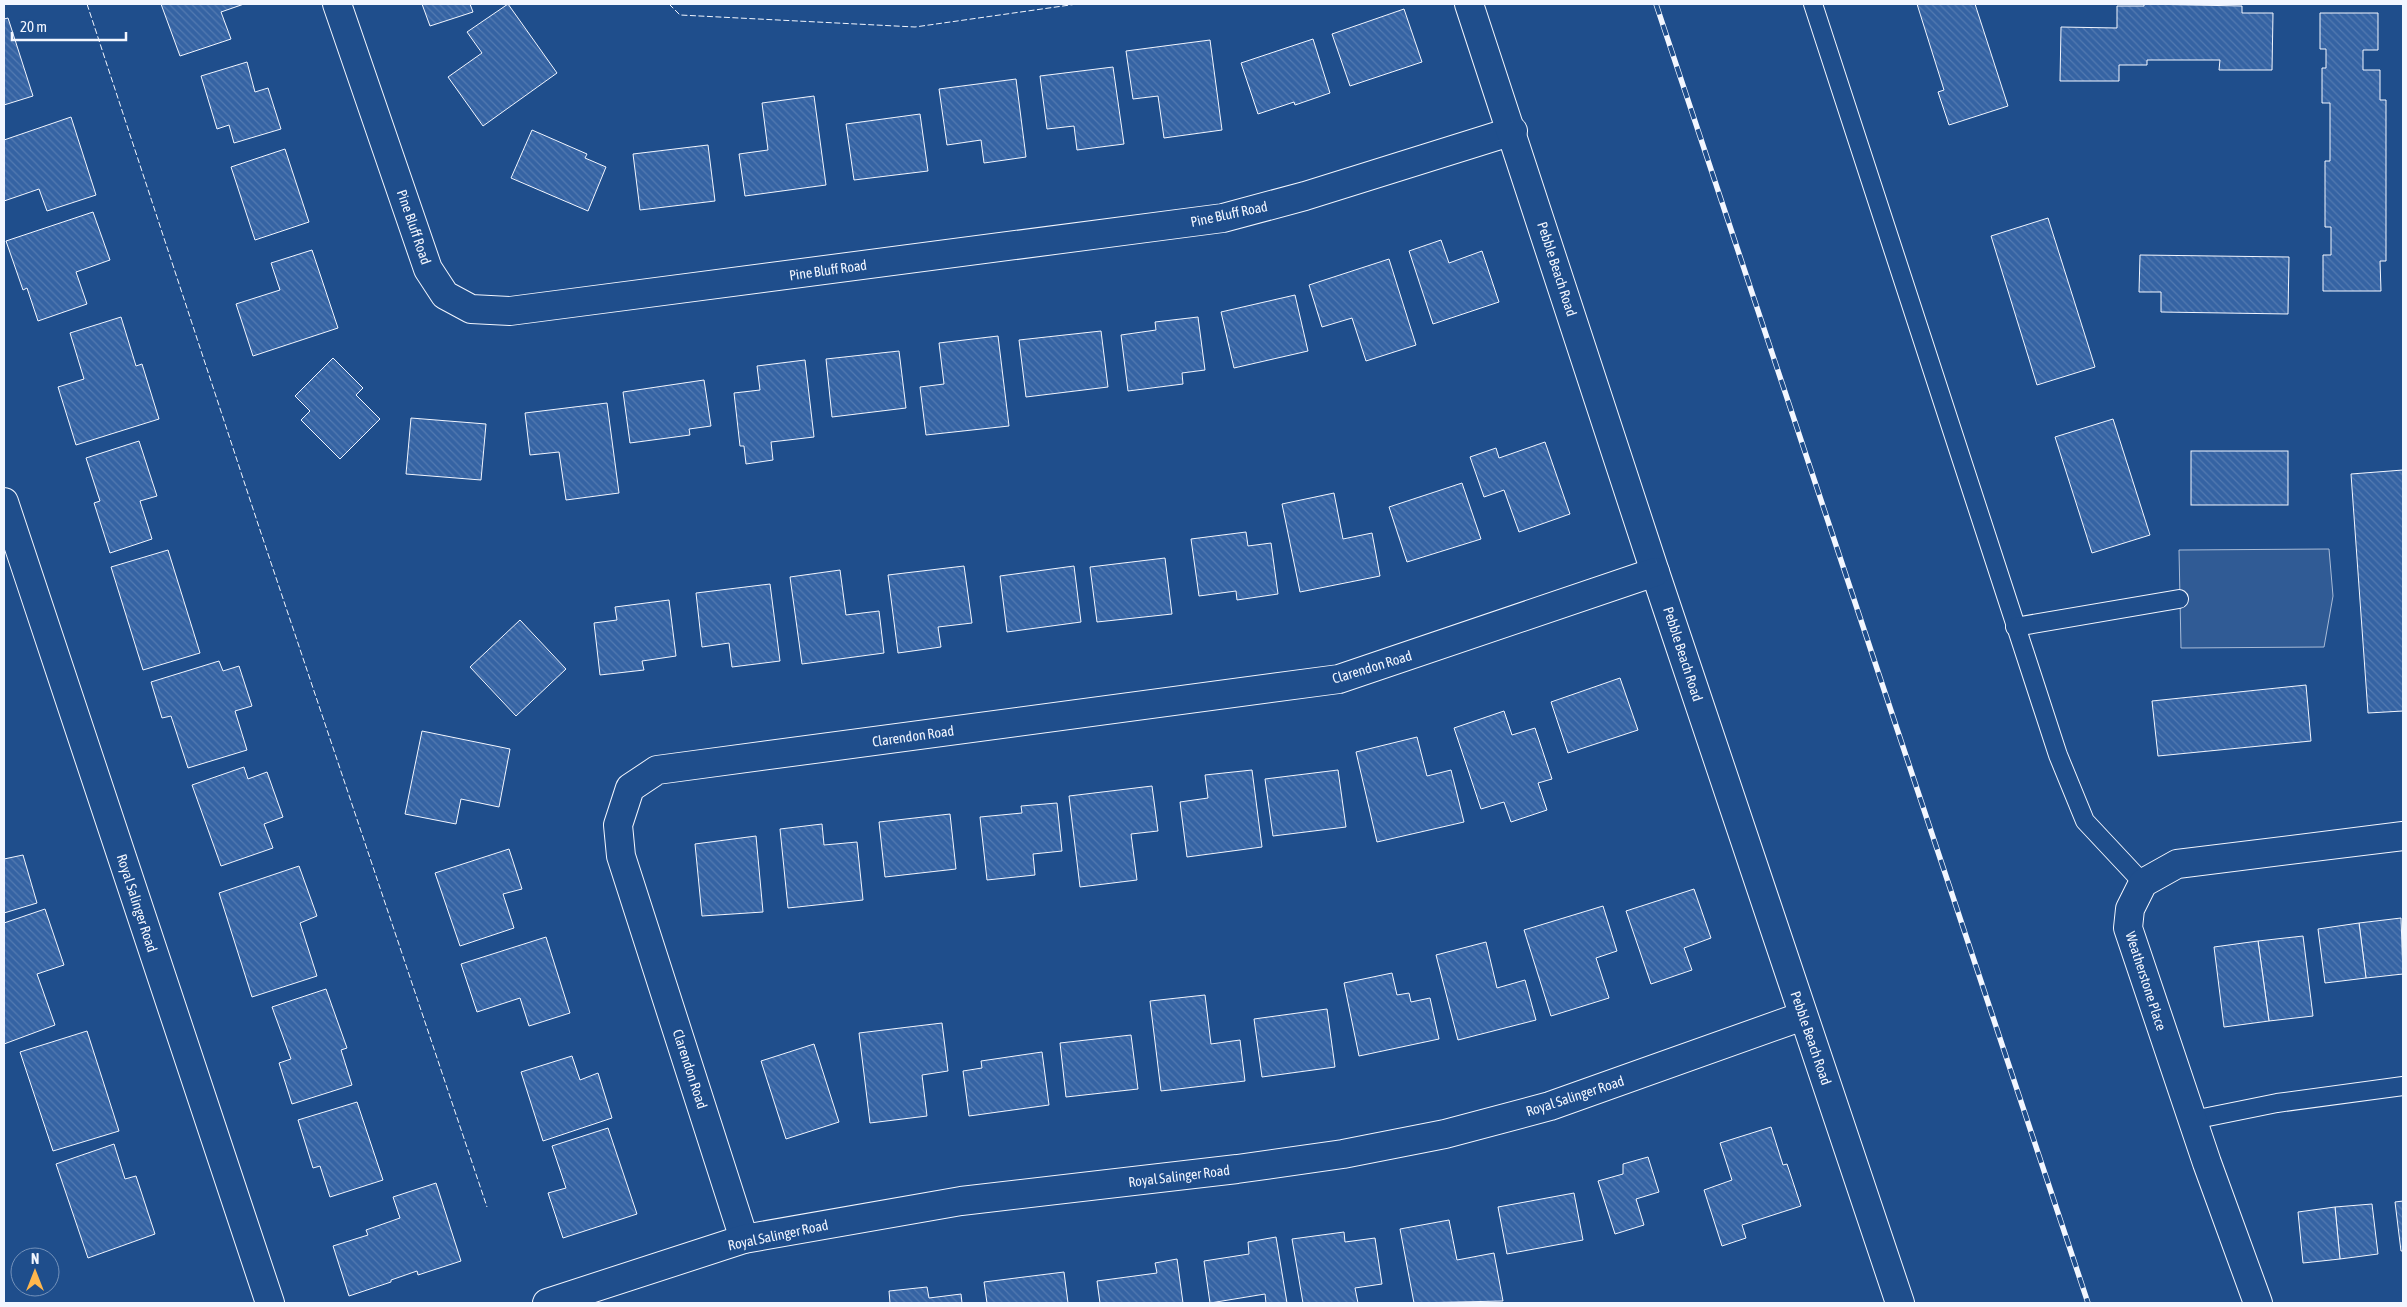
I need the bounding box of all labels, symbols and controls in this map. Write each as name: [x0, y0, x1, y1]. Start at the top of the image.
scale bar: [12, 10, 126, 42]
text: 20 m: [20, 18, 47, 35]
street label: Pine Bluff Road: [394, 187, 434, 267]
street label: Pine Bluff Road: [1189, 198, 1269, 230]
street label: Pebble Beach Road: [1534, 220, 1580, 318]
street label: Pine Bluff Road: [788, 257, 868, 283]
street label: Pebble Beach Road: [1660, 605, 1706, 703]
street label: Clarendon Road: [1330, 647, 1414, 687]
street label: Clarendon Road: [871, 722, 955, 750]
street label: Royal Salinger Road: [114, 852, 160, 954]
street label: Weatherstone Place: [2122, 930, 2170, 1032]
street label: Pebble Beach Road: [1787, 989, 1835, 1087]
street label: Clarendon Road: [670, 1027, 710, 1111]
street label: Royal Salinger Road: [1524, 1073, 1626, 1119]
street label: Royal Salinger Road: [1127, 1162, 1231, 1190]
street label: Royal Salinger Road: [726, 1217, 830, 1253]
north arrow: [10, 1247, 60, 1297]
text: N: [31, 1251, 39, 1267]

